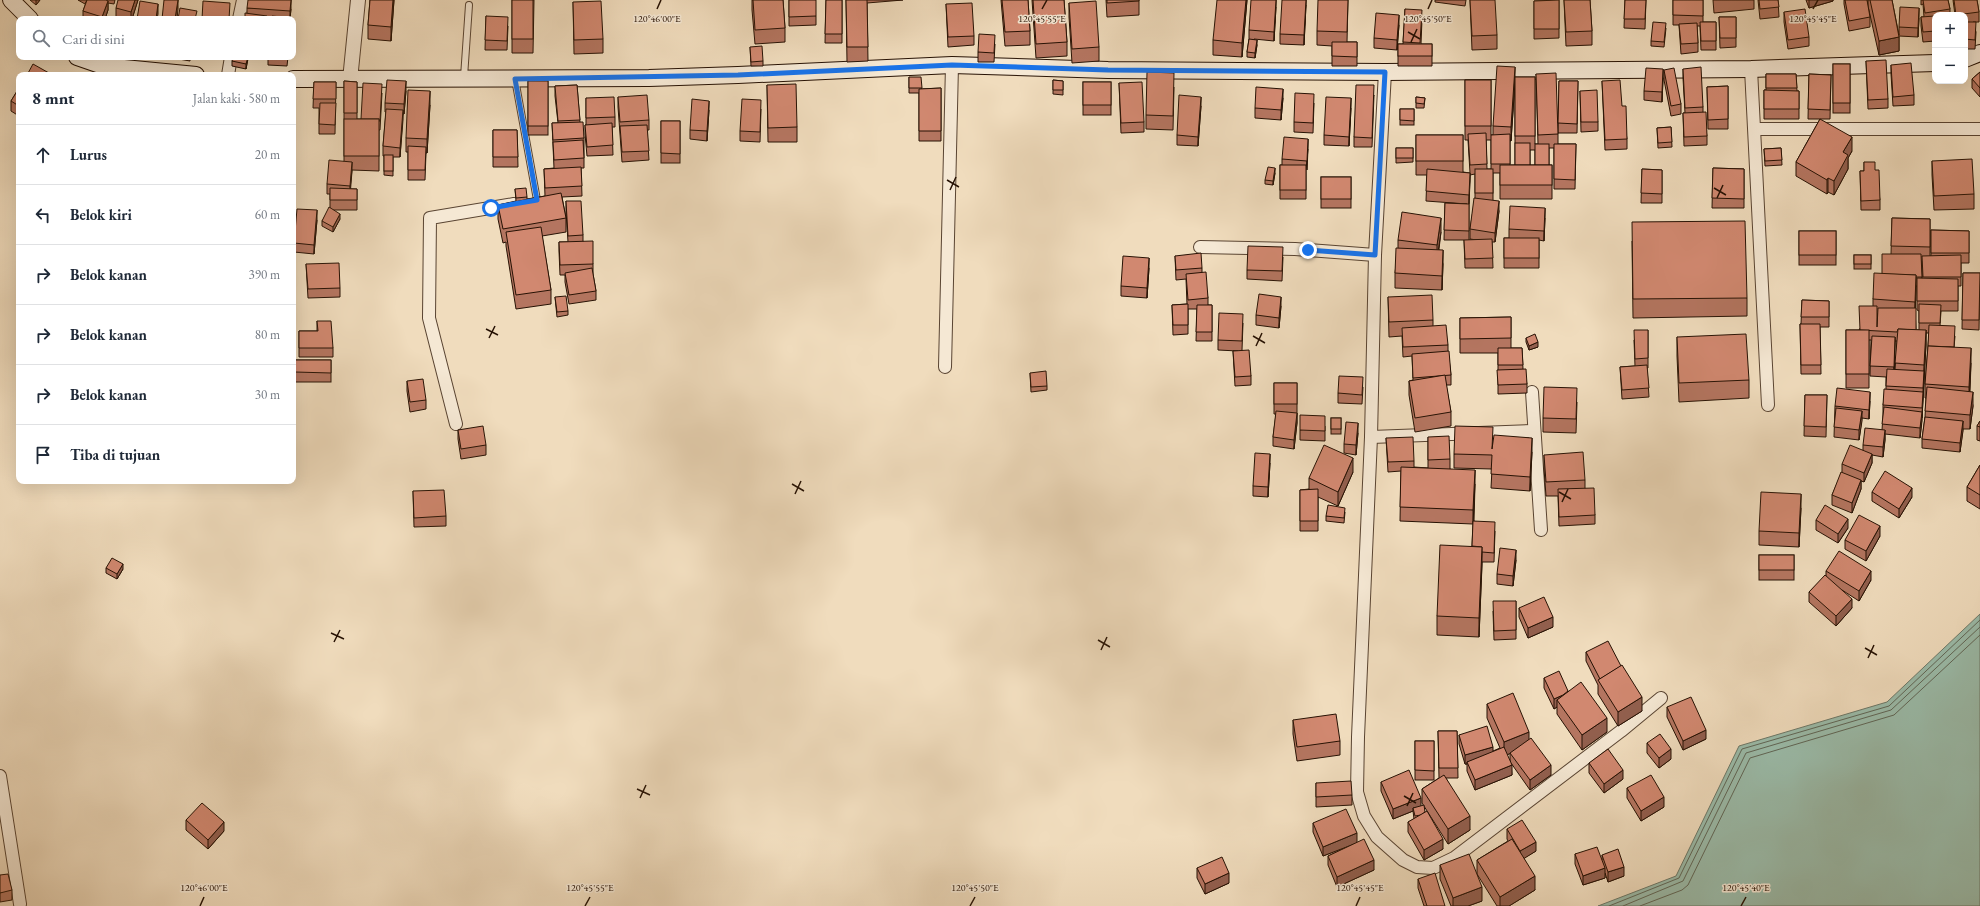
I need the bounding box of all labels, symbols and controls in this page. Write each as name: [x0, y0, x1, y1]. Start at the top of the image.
text: 120°46'00"E: [633, 12, 681, 25]
text: 120°45'55"E: [1018, 12, 1066, 25]
text: 120°45'50"E: [1404, 12, 1452, 25]
text: 120°45'45"E: [1789, 12, 1837, 25]
map controls: [1932, 12, 1968, 84]
button: +: [1932, 12, 1968, 48]
search box: [16, 16, 296, 60]
icon: search: [30, 27, 52, 49]
text: Cari di sini: [62, 29, 125, 48]
button: −: [1932, 48, 1968, 84]
text: 8 mnt: [32, 87, 74, 109]
text: Jalan kaki · 580 m: [193, 90, 280, 107]
icon: ahead: [32, 144, 54, 166]
text: Lurus: [70, 145, 107, 164]
text: 20 m: [255, 146, 280, 163]
route start: [482, 199, 500, 217]
icon: left: [32, 204, 54, 226]
text: Belok kiri: [70, 205, 132, 224]
text: 60 m: [255, 206, 280, 223]
route end: [1299, 241, 1317, 259]
icon: right: [32, 264, 54, 286]
text: Belok kanan: [70, 265, 147, 284]
text: 390 m: [249, 266, 280, 283]
icon: right: [32, 324, 54, 346]
text: Belok kanan: [70, 325, 147, 344]
text: 80 m: [255, 326, 280, 343]
icon: right: [32, 384, 54, 406]
text: Belok kanan: [70, 385, 147, 404]
text: 30 m: [255, 386, 280, 403]
icon: arrive: [32, 444, 54, 466]
text: Tiba di tujuan: [70, 445, 160, 464]
text: 120°46'00"E: [180, 881, 228, 894]
text: 120°45'55"E: [566, 881, 614, 894]
text: 120°45'50"E: [951, 881, 999, 894]
text: 120°45'45"E: [1336, 881, 1384, 894]
text: 120°45'40"E: [1722, 881, 1770, 894]

